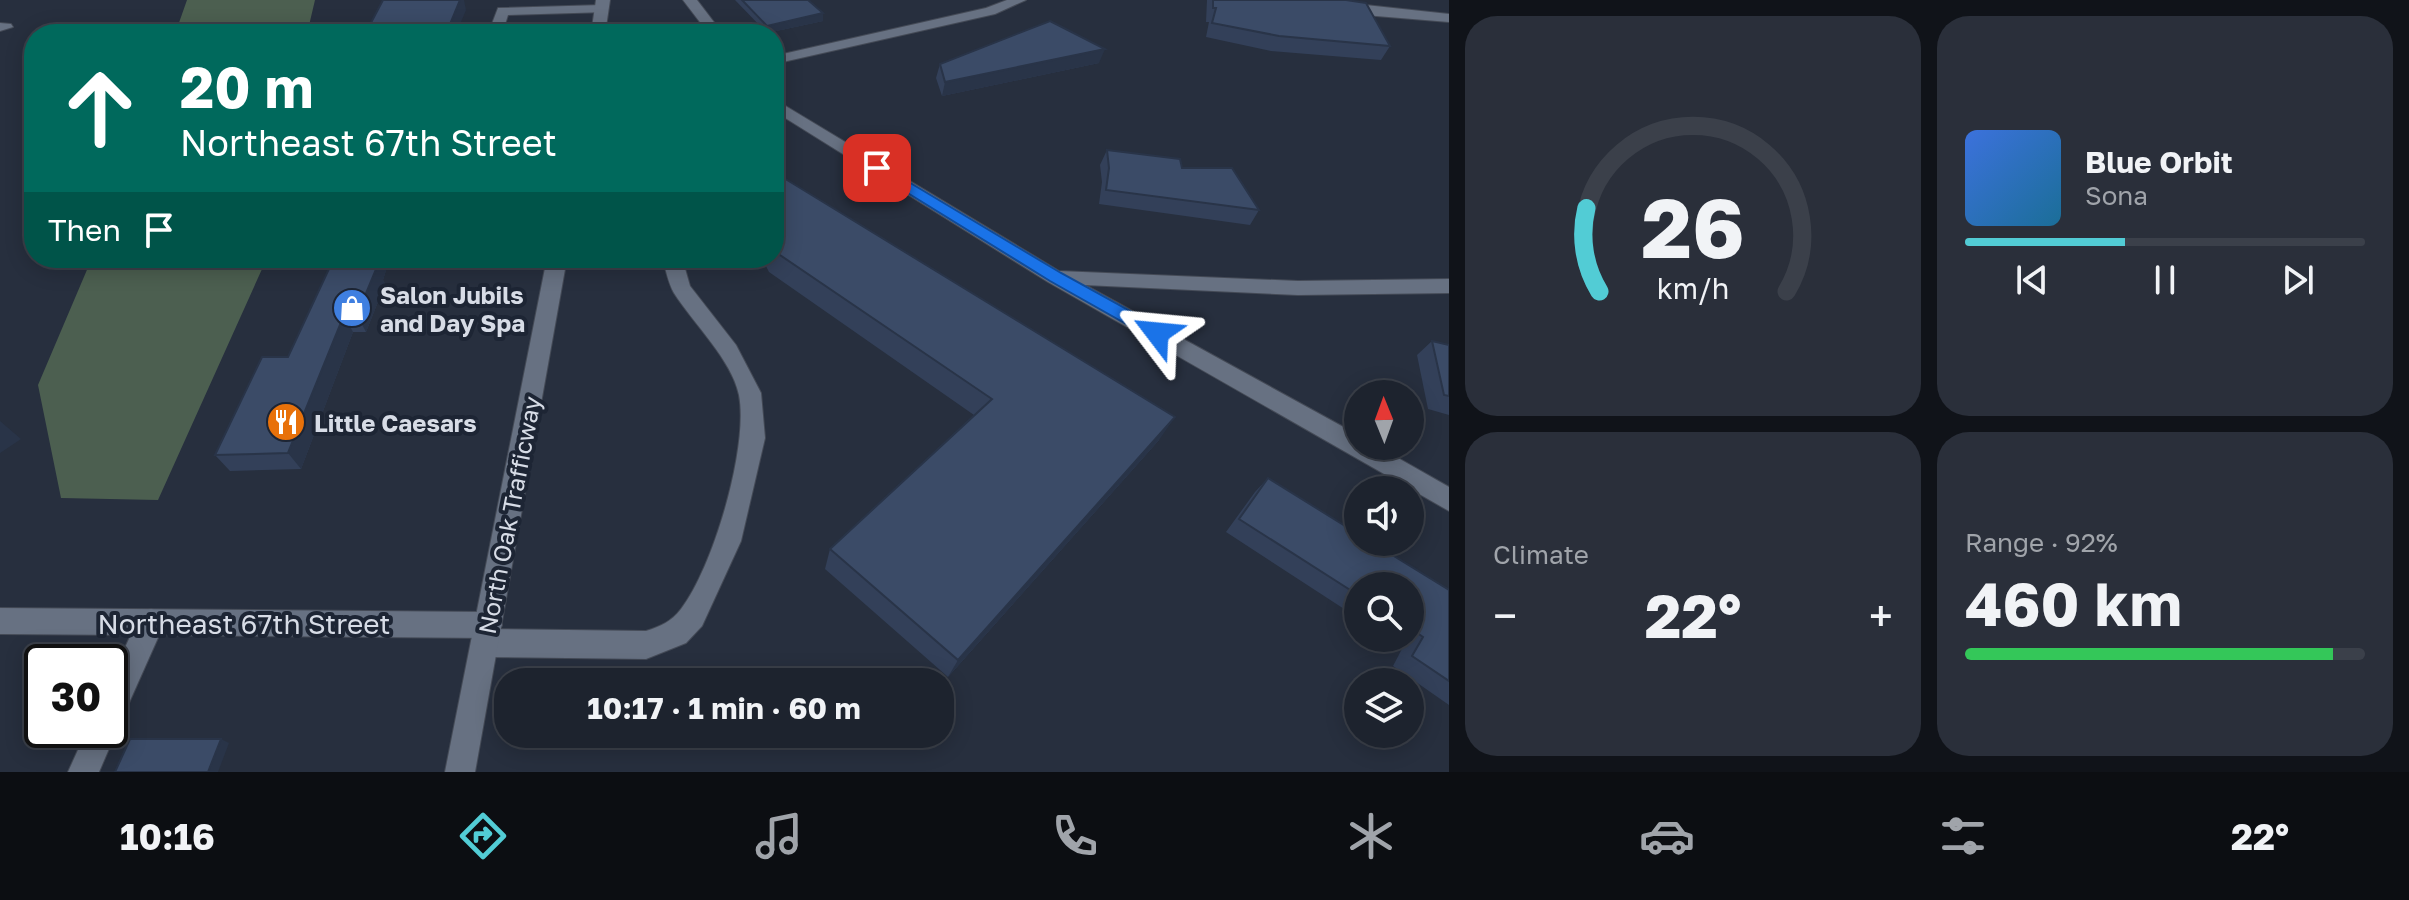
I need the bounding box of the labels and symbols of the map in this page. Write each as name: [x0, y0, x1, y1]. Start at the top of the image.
pin: [843, 134, 911, 202]
place label: Salon Jubils and Day Spa: [380, 280, 525, 337]
shop icon: Salon Jubils and Day Spa: [331, 287, 373, 329]
position arrow: [1115, 291, 1199, 375]
north arrow: [1344, 380, 1424, 460]
street label: North Oak Trafficway: [472, 394, 546, 636]
restaurant icon: Little Caesars: [265, 401, 307, 443]
place label: Little Caesars: [314, 408, 477, 437]
street label: Northeast 67th Street: [97, 607, 391, 640]
speed limit sign: 30: [24, 644, 128, 748]

